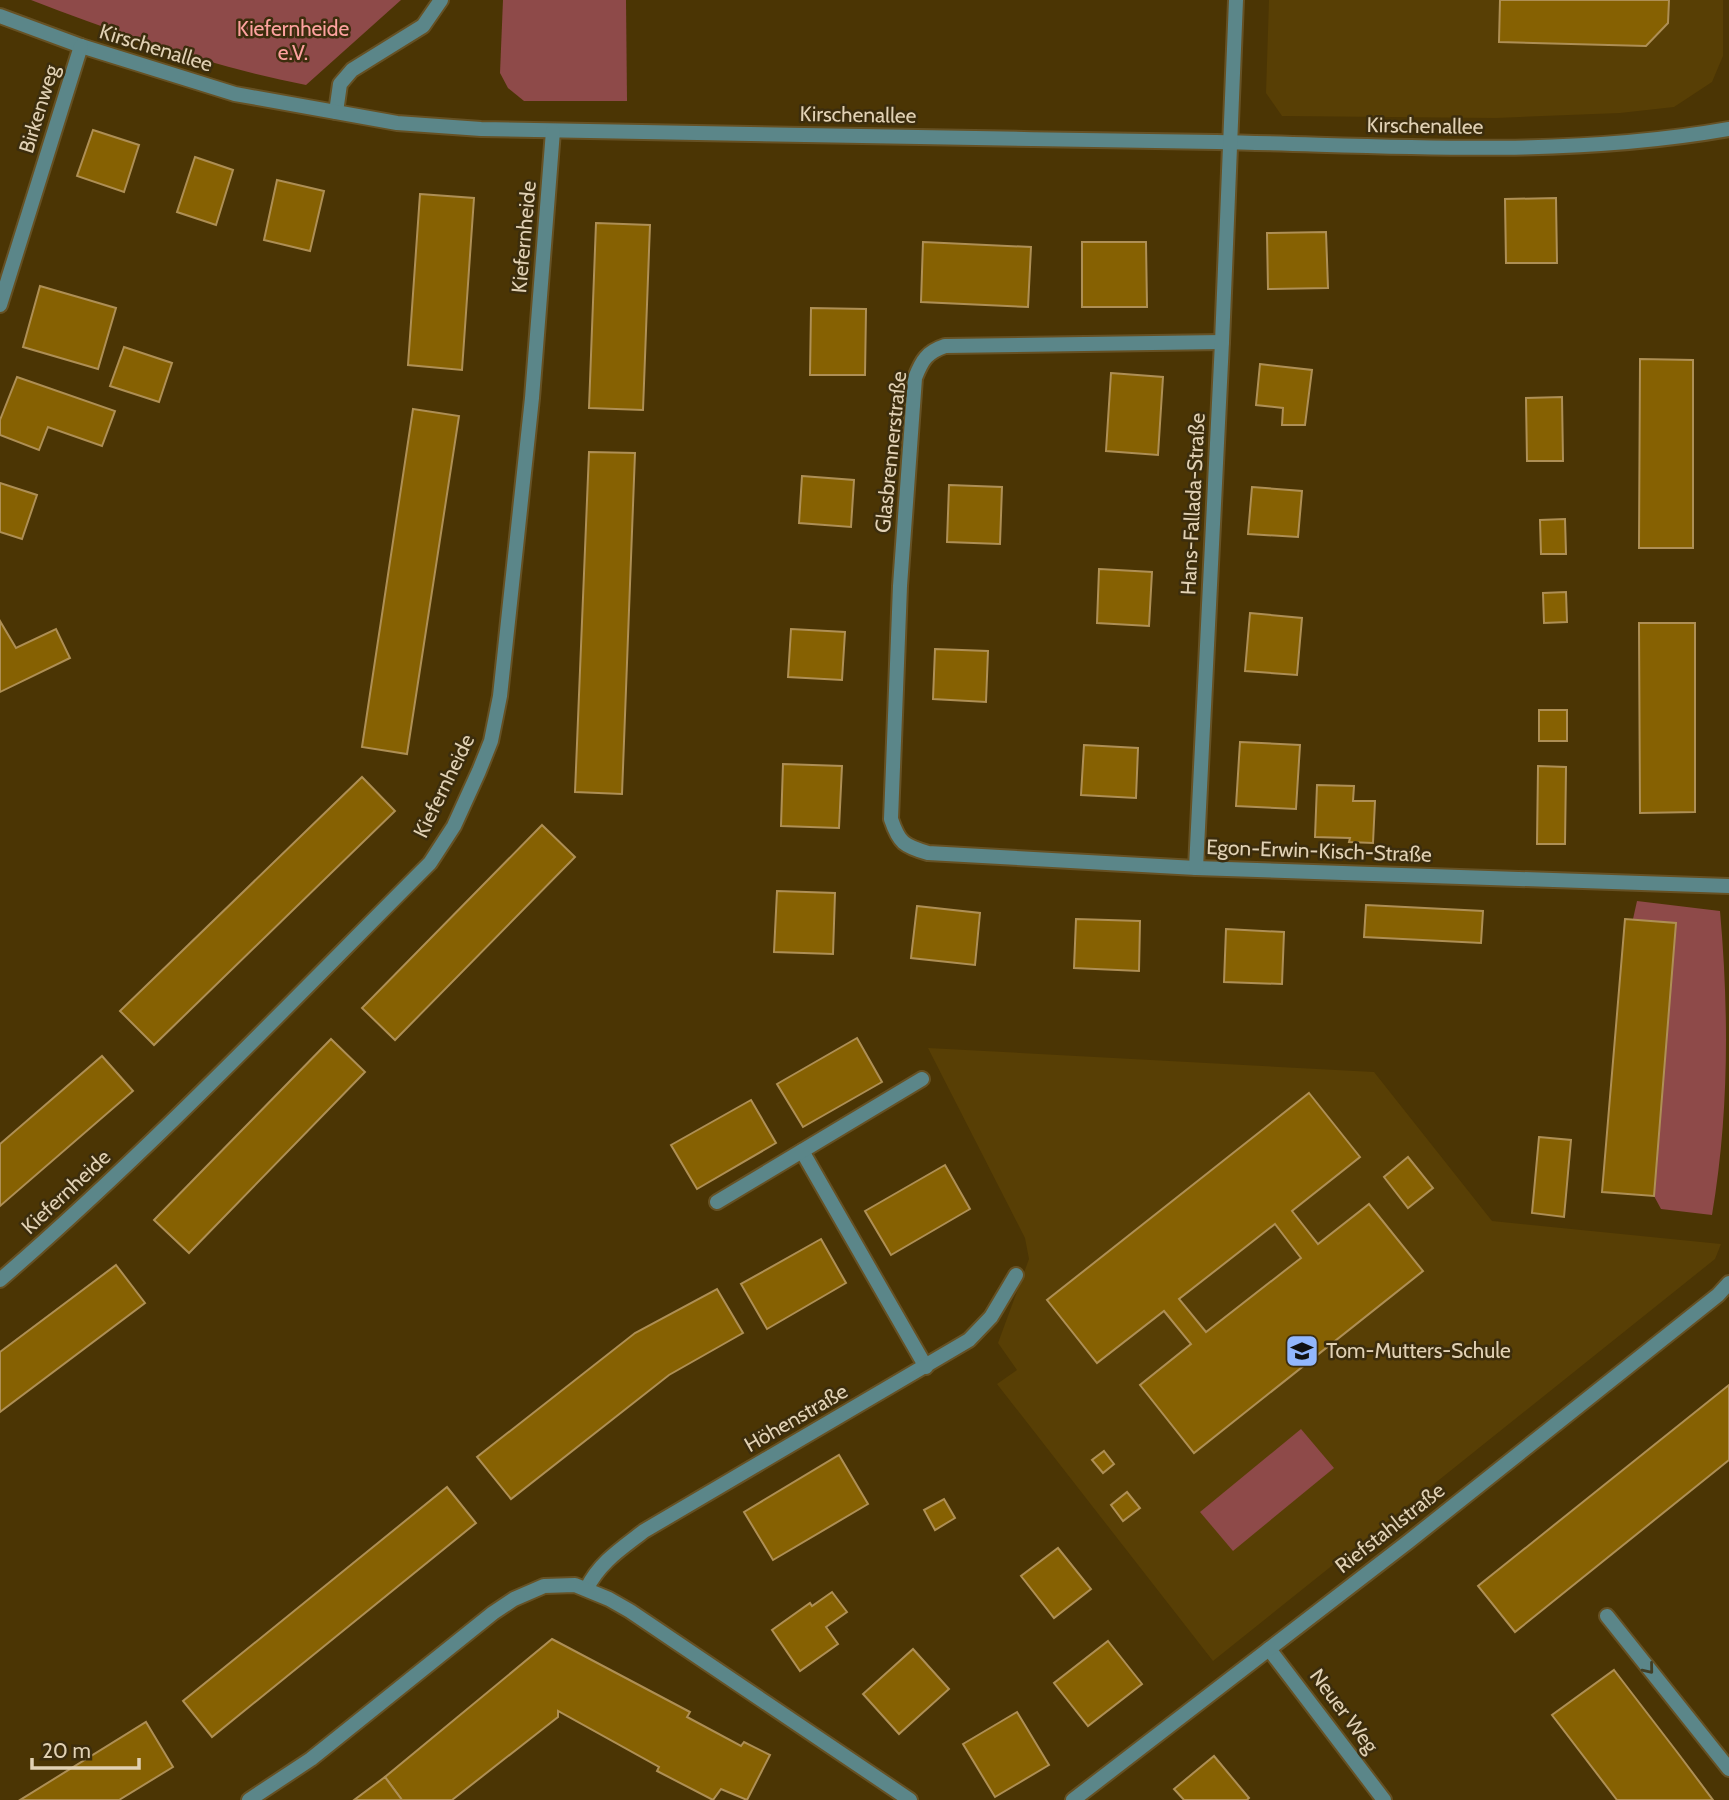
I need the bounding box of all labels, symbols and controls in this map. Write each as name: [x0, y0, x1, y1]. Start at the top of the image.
park label: Kiefernheide e.V.: [237, 16, 349, 65]
street label: Kirschenallee: [97, 18, 216, 77]
street label: Birkenweg: [13, 61, 64, 156]
street label: Kirschenallee: [799, 101, 917, 128]
street label: Kirschenallee: [1366, 112, 1484, 139]
street label: Kiefernheide: [506, 180, 541, 294]
street label: Glasbrennerstraße: [870, 370, 911, 534]
street label: Hans-Fallada-Straße: [1175, 412, 1210, 596]
street label: Kiefernheide: [408, 730, 480, 842]
street label: Egon-Erwin-Kisch-Straße: [1206, 834, 1433, 867]
street label: Kiefernheide: [16, 1144, 115, 1239]
school or university icon: Tom-Mutters-Schule: [1283, 1332, 1321, 1370]
place label: Tom-Mutters-Schule: [1326, 1338, 1511, 1363]
street label: Höhenstraße: [740, 1378, 852, 1457]
street label: Riefstahlstraße: [1330, 1477, 1450, 1578]
one-way arrow: [1641, 1662, 1654, 1674]
street label: Neuer Weg: [1305, 1664, 1384, 1758]
scale bar: [32, 1727, 138, 1771]
text: 20 m: [42, 1738, 91, 1763]

